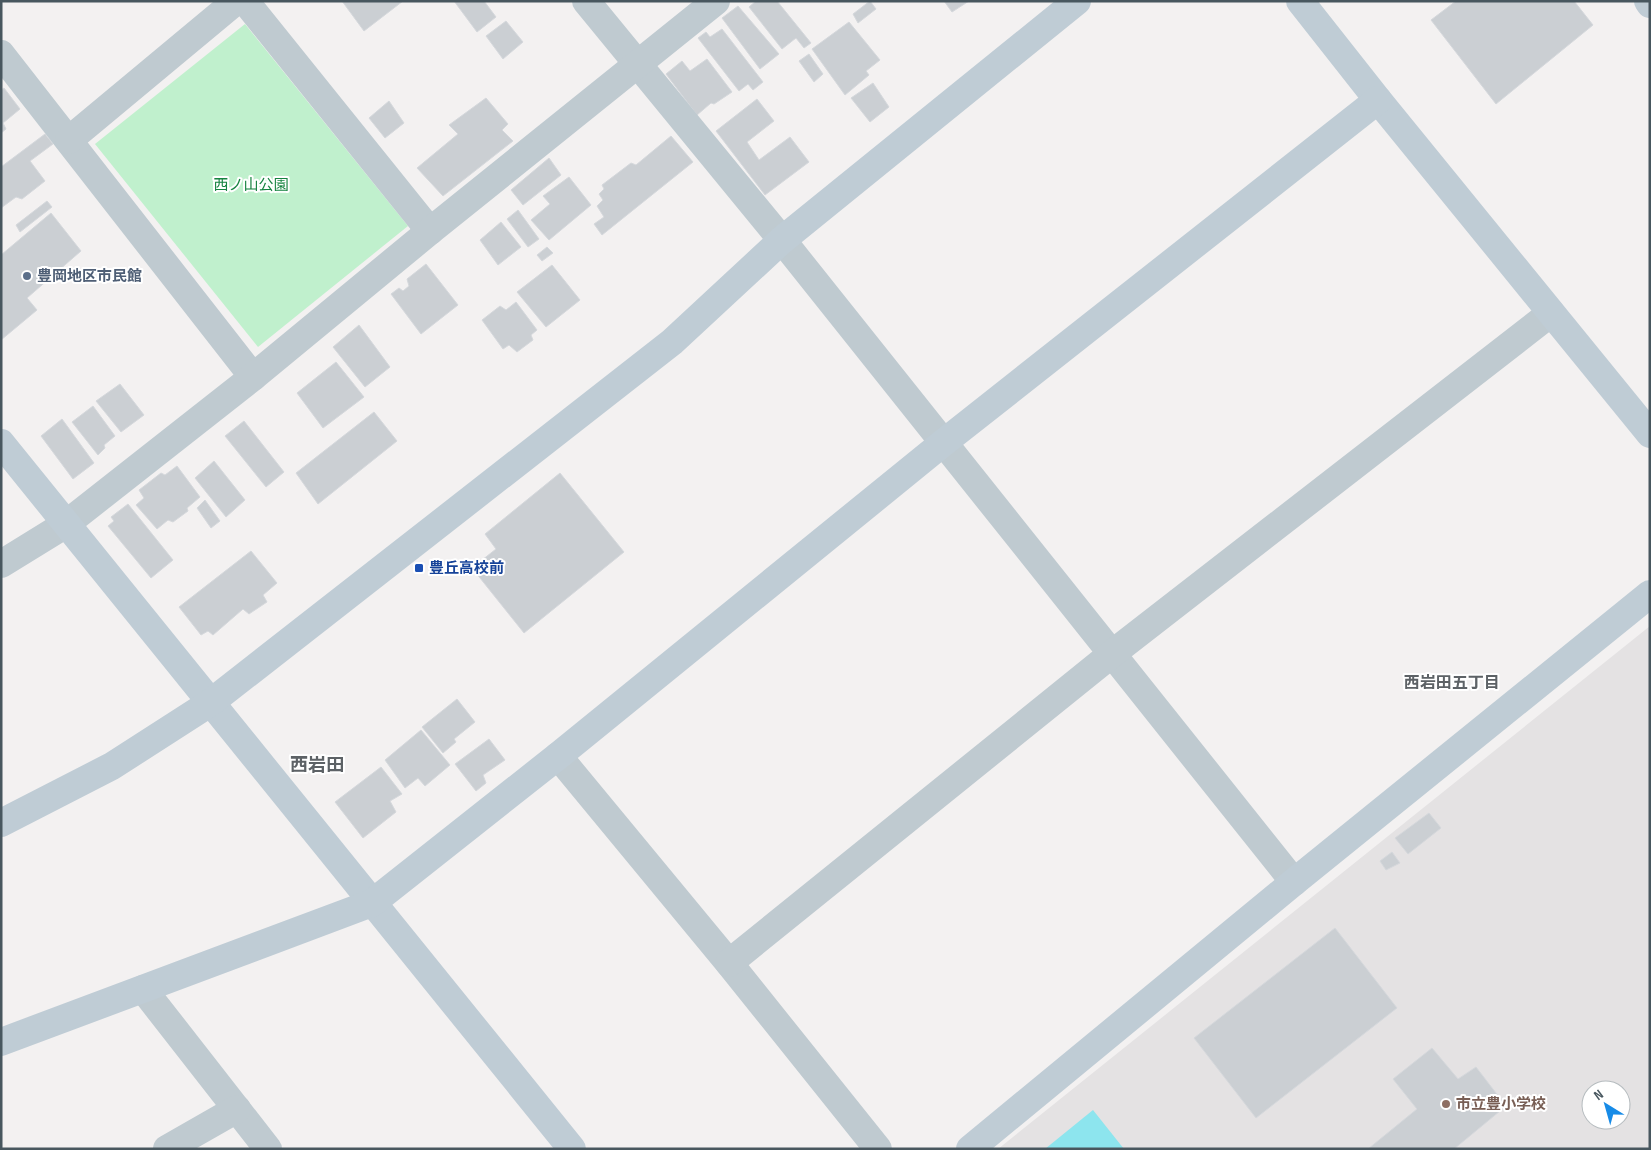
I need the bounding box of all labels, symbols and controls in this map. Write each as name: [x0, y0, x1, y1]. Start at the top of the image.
park label: 西ノ山公園: [213, 176, 289, 195]
place label: 豊岡地区市民館: [37, 267, 142, 286]
marker: 豊岡地区市民館: [21, 270, 33, 282]
place label: 豊丘高校前: [429, 559, 504, 578]
marker: 豊丘高校前: [413, 562, 425, 574]
district label: 西岩田五丁目: [1404, 674, 1500, 693]
district label: 西岩田: [290, 755, 344, 776]
north arrow: [1581, 1080, 1631, 1130]
text: N: [1590, 1086, 1607, 1104]
place label: 市立豊小学校: [1456, 1095, 1546, 1114]
marker: 市立豊小学校: [1440, 1098, 1452, 1110]

